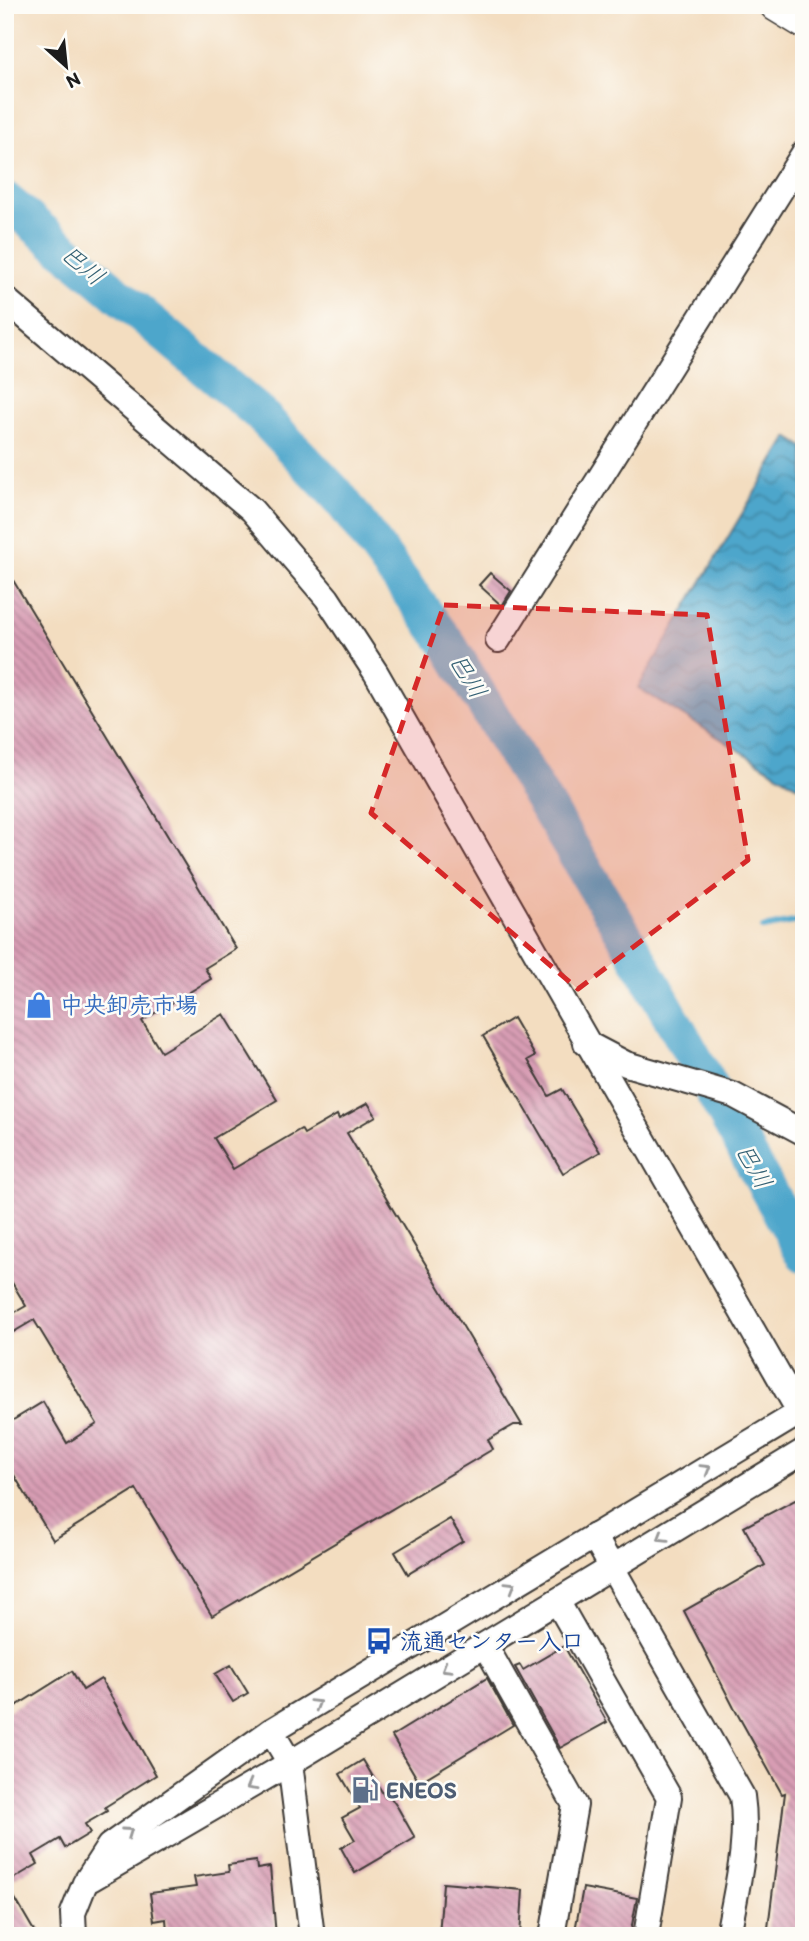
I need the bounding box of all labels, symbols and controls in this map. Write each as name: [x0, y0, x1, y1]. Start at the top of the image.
north arrow: [32, 32, 102, 102]
text: N: [63, 68, 84, 94]
water label: 巴川: [56, 238, 111, 291]
water label: 巴川: [444, 648, 493, 704]
shop icon: 中央卸売市場: [24, 990, 54, 1020]
place label: 中央卸売市場: [60, 991, 198, 1019]
water label: 巴川: [730, 1138, 779, 1194]
one-way arrow: [698, 1464, 711, 1477]
one-way arrow: [656, 1529, 669, 1542]
one-way arrow: [504, 1582, 517, 1595]
bus stop icon: 流通センター入口: [364, 1626, 394, 1656]
place label: 流通センター入口: [400, 1627, 584, 1655]
one-way arrow: [441, 1660, 454, 1673]
one-way arrow: [309, 1699, 322, 1712]
fuel station icon: ENEOS: [350, 1775, 380, 1805]
place label: ENEOS: [386, 1776, 457, 1804]
one-way arrow: [246, 1777, 259, 1790]
one-way arrow: [121, 1828, 133, 1840]

